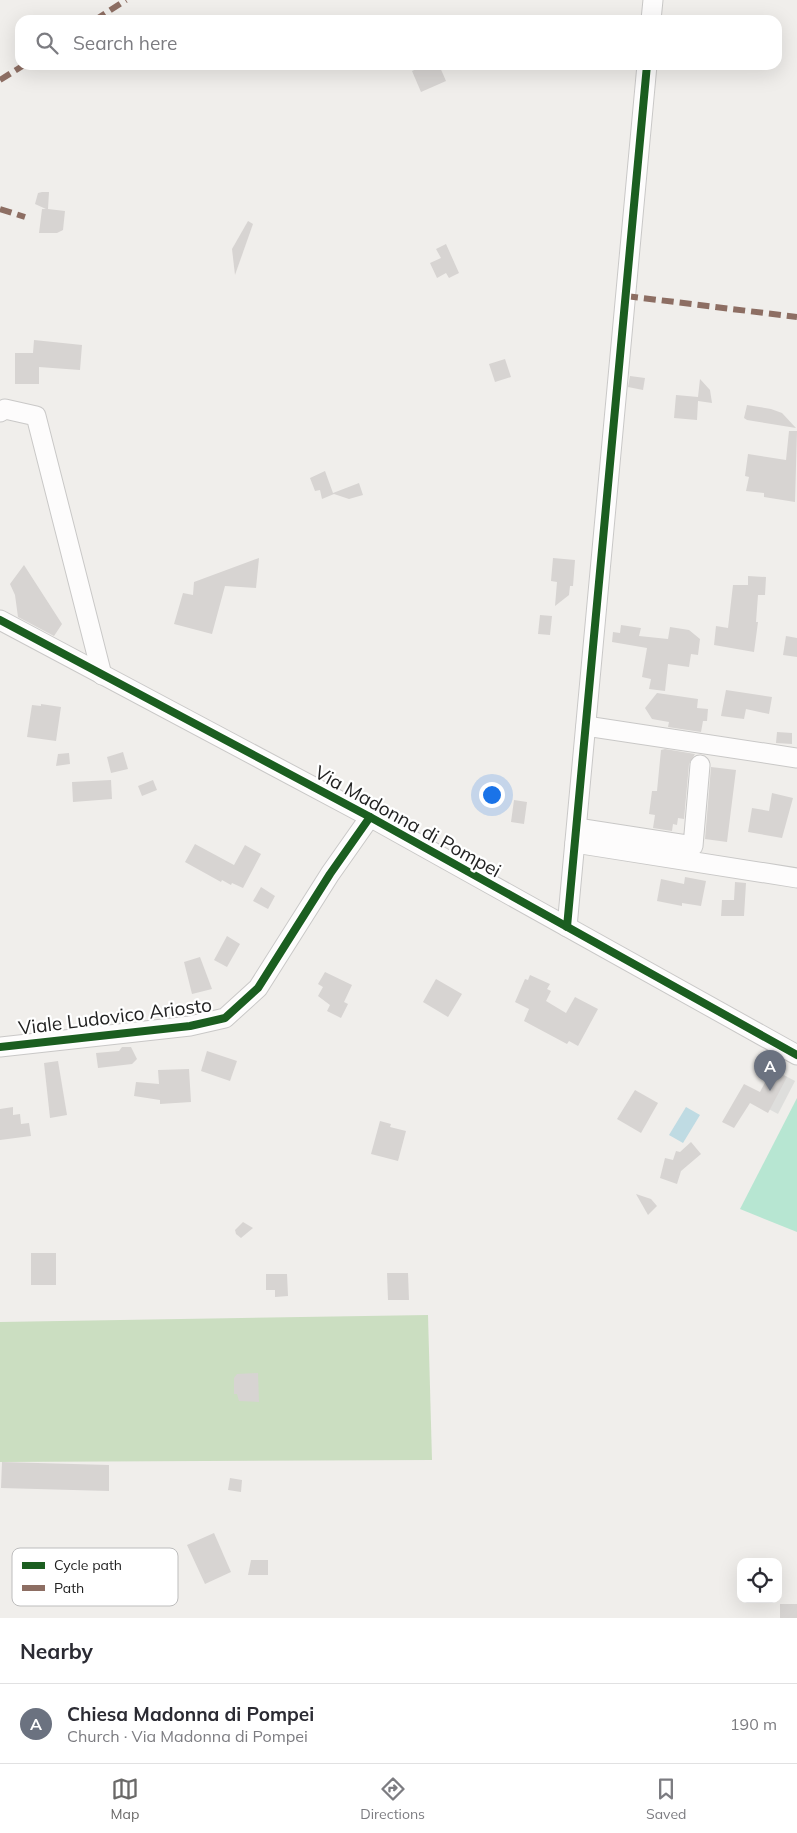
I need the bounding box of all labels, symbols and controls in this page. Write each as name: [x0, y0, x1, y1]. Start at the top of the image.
search box: [15, 15, 782, 70]
icon: search: [33, 29, 61, 57]
text: Search here: [73, 31, 177, 55]
street label: Via Madonna di Pompei: [311, 760, 505, 882]
your location: [479, 782, 505, 808]
street label: Viale Ludovico Ariosto: [17, 992, 213, 1040]
pin: A: [754, 1050, 786, 1091]
legend: [12, 1548, 178, 1606]
text: Cycle path: [54, 1556, 122, 1574]
map controls: [737, 1558, 782, 1603]
button: locate: [737, 1558, 782, 1603]
text: Path: [54, 1579, 84, 1597]
text: Nearby: [20, 1638, 93, 1664]
text: Chiesa Madonna di Pompei: [67, 1702, 314, 1726]
text: A: [30, 1714, 42, 1734]
text: 190 m: [730, 1714, 777, 1734]
text: Church · Via Madonna di Pompei: [67, 1726, 308, 1746]
tab: Map: [111, 1775, 139, 1823]
tab: Directions: [360, 1775, 425, 1823]
tab: Saved: [646, 1775, 686, 1823]

